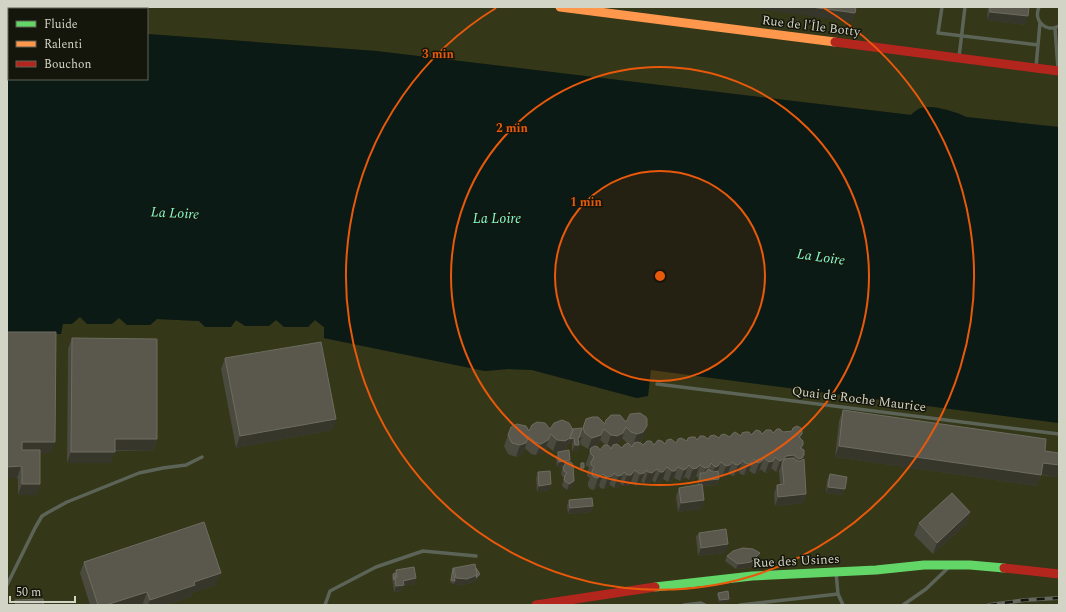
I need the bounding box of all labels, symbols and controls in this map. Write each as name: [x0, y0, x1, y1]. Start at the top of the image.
legend: [8, 8, 148, 80]
street label: Rue de l'Île Botty: [761, 10, 862, 42]
text: Fluide: [44, 15, 78, 34]
text: Ralenti: [44, 35, 82, 54]
text: 3 min: [422, 45, 455, 64]
text: Bouchon: [44, 55, 91, 74]
text: 2 min: [496, 119, 529, 138]
text: 1 min: [570, 193, 603, 212]
water label: La Loire: [150, 201, 200, 225]
water label: La Loire: [473, 208, 521, 229]
water label: La Loire: [796, 243, 846, 271]
centre of rings: [653, 269, 667, 283]
street label: Quai de Roche Maurice: [791, 381, 927, 417]
street label: Rue des Usines: [752, 549, 840, 573]
scale bar: [10, 578, 75, 604]
text: 50 m: [16, 583, 41, 602]

